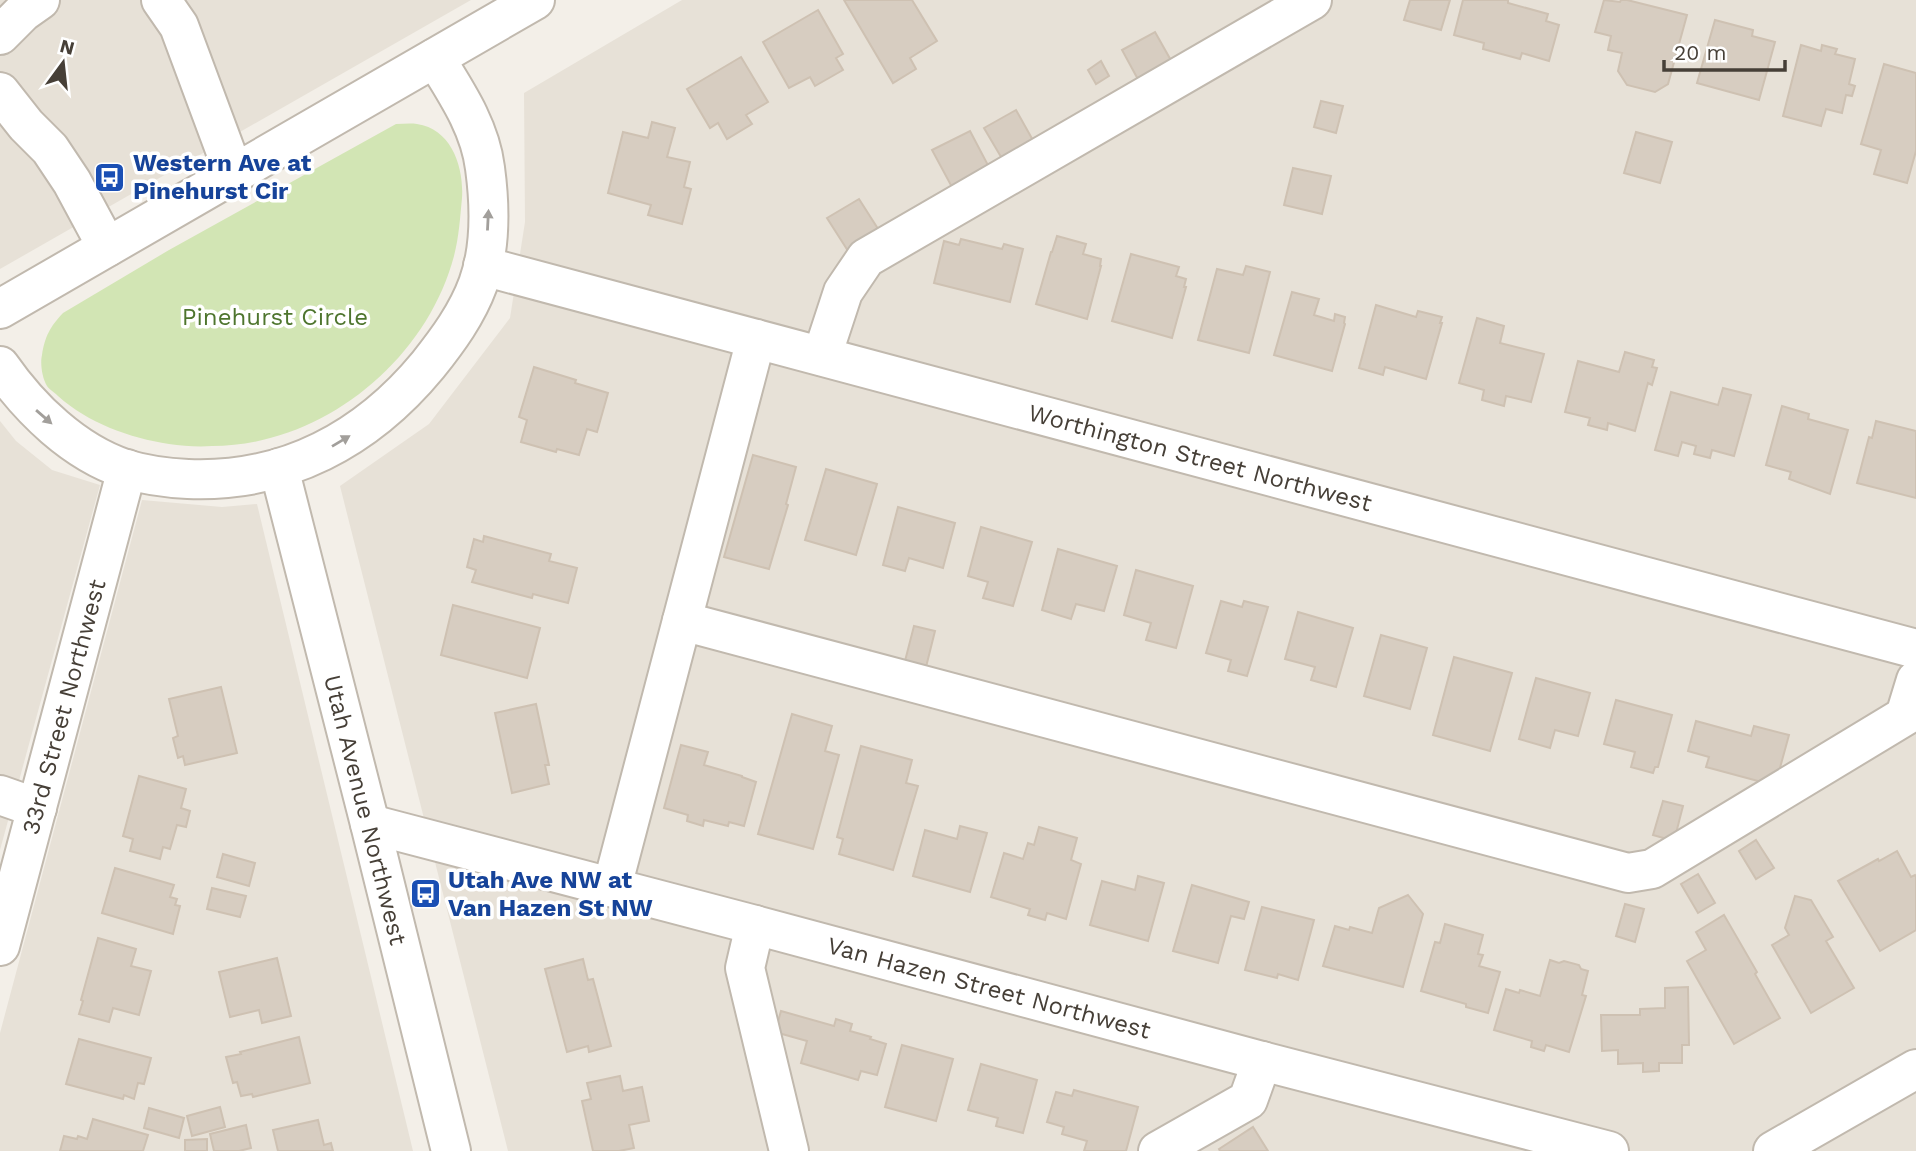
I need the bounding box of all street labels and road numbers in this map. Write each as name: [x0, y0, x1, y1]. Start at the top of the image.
street label: Worthington Street Northwest: [1025, 399, 1375, 517]
street label: 33rd Street Northwest: [16, 576, 112, 838]
street label: Utah Avenue Northwest: [318, 672, 412, 948]
street label: Van Hazen Street Northwest: [824, 931, 1154, 1045]

